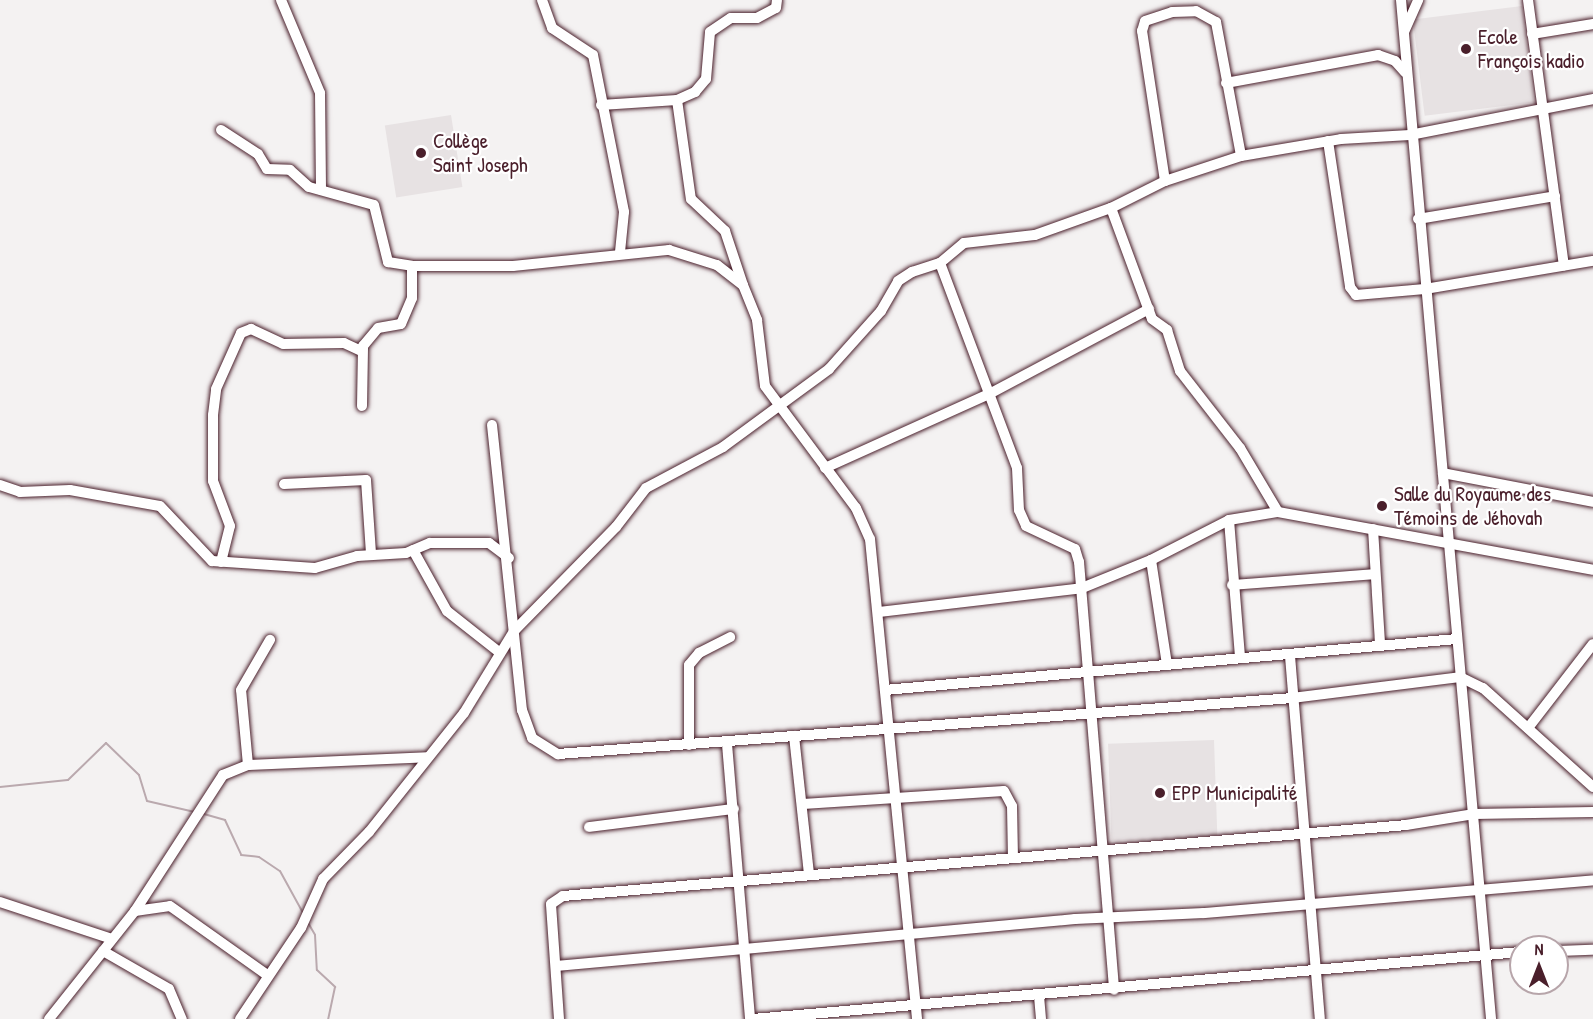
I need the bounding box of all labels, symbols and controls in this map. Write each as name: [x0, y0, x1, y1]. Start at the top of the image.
place label: Ecole François kadio: [1478, 24, 1584, 74]
marker: Ecole François kadio: [1459, 42, 1473, 56]
place label: Collège Saint Joseph: [433, 128, 528, 178]
marker: Collège Saint Joseph: [414, 146, 428, 160]
place label: Salle du Royaume des Témoins de Jéhovah: [1394, 481, 1551, 531]
marker: Salle du Royaume des Témoins de Jéhovah: [1375, 499, 1389, 513]
place label: EPP Municipalité: [1172, 780, 1297, 806]
marker: EPP Municipalité: [1153, 786, 1167, 800]
north arrow: [1509, 935, 1569, 995]
text: N: [1535, 938, 1543, 960]

